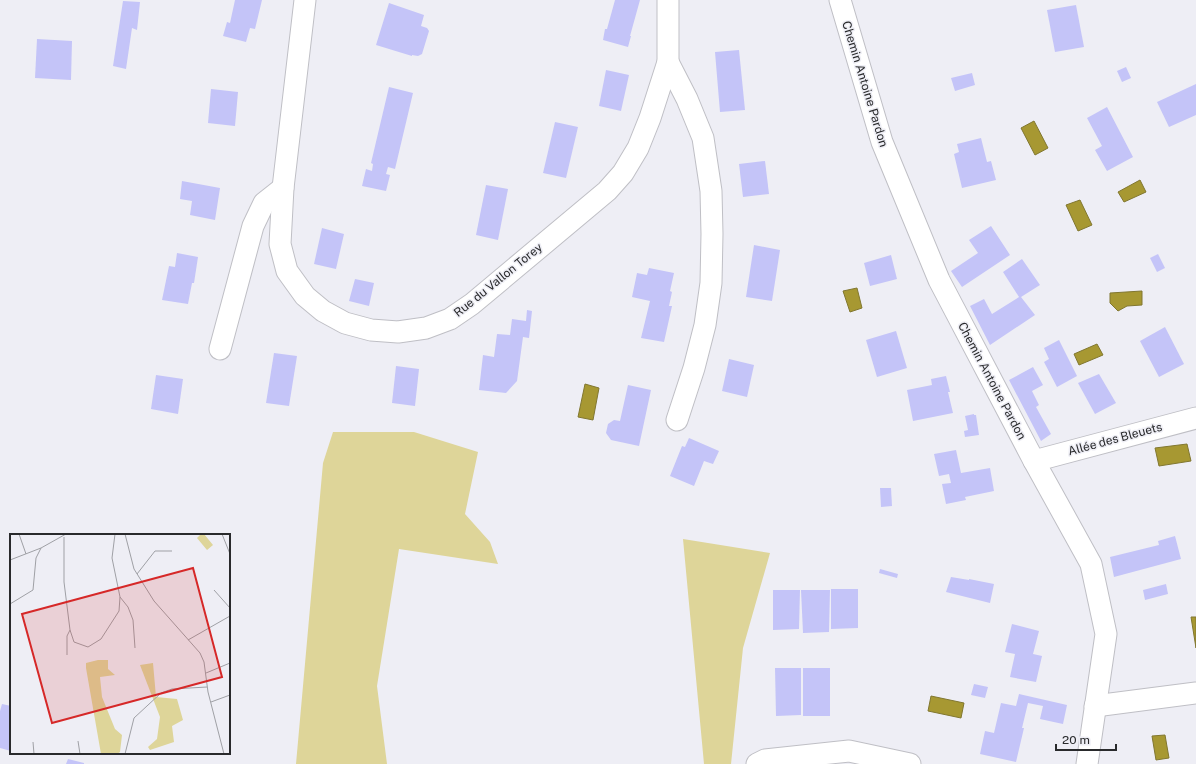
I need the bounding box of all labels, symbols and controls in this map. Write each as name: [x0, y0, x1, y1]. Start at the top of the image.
street label: Chemin Antoine Pardon: [839, 19, 891, 149]
street label: Rue du Vallon Torey: [451, 240, 545, 320]
street label: Chemin Antoine Pardon: [955, 320, 1029, 442]
street label: Allée des Bleuets: [1066, 420, 1164, 458]
inset map: [10, 534, 230, 754]
scale bar: [1056, 726, 1116, 752]
text: 20 m: [1062, 733, 1090, 747]

